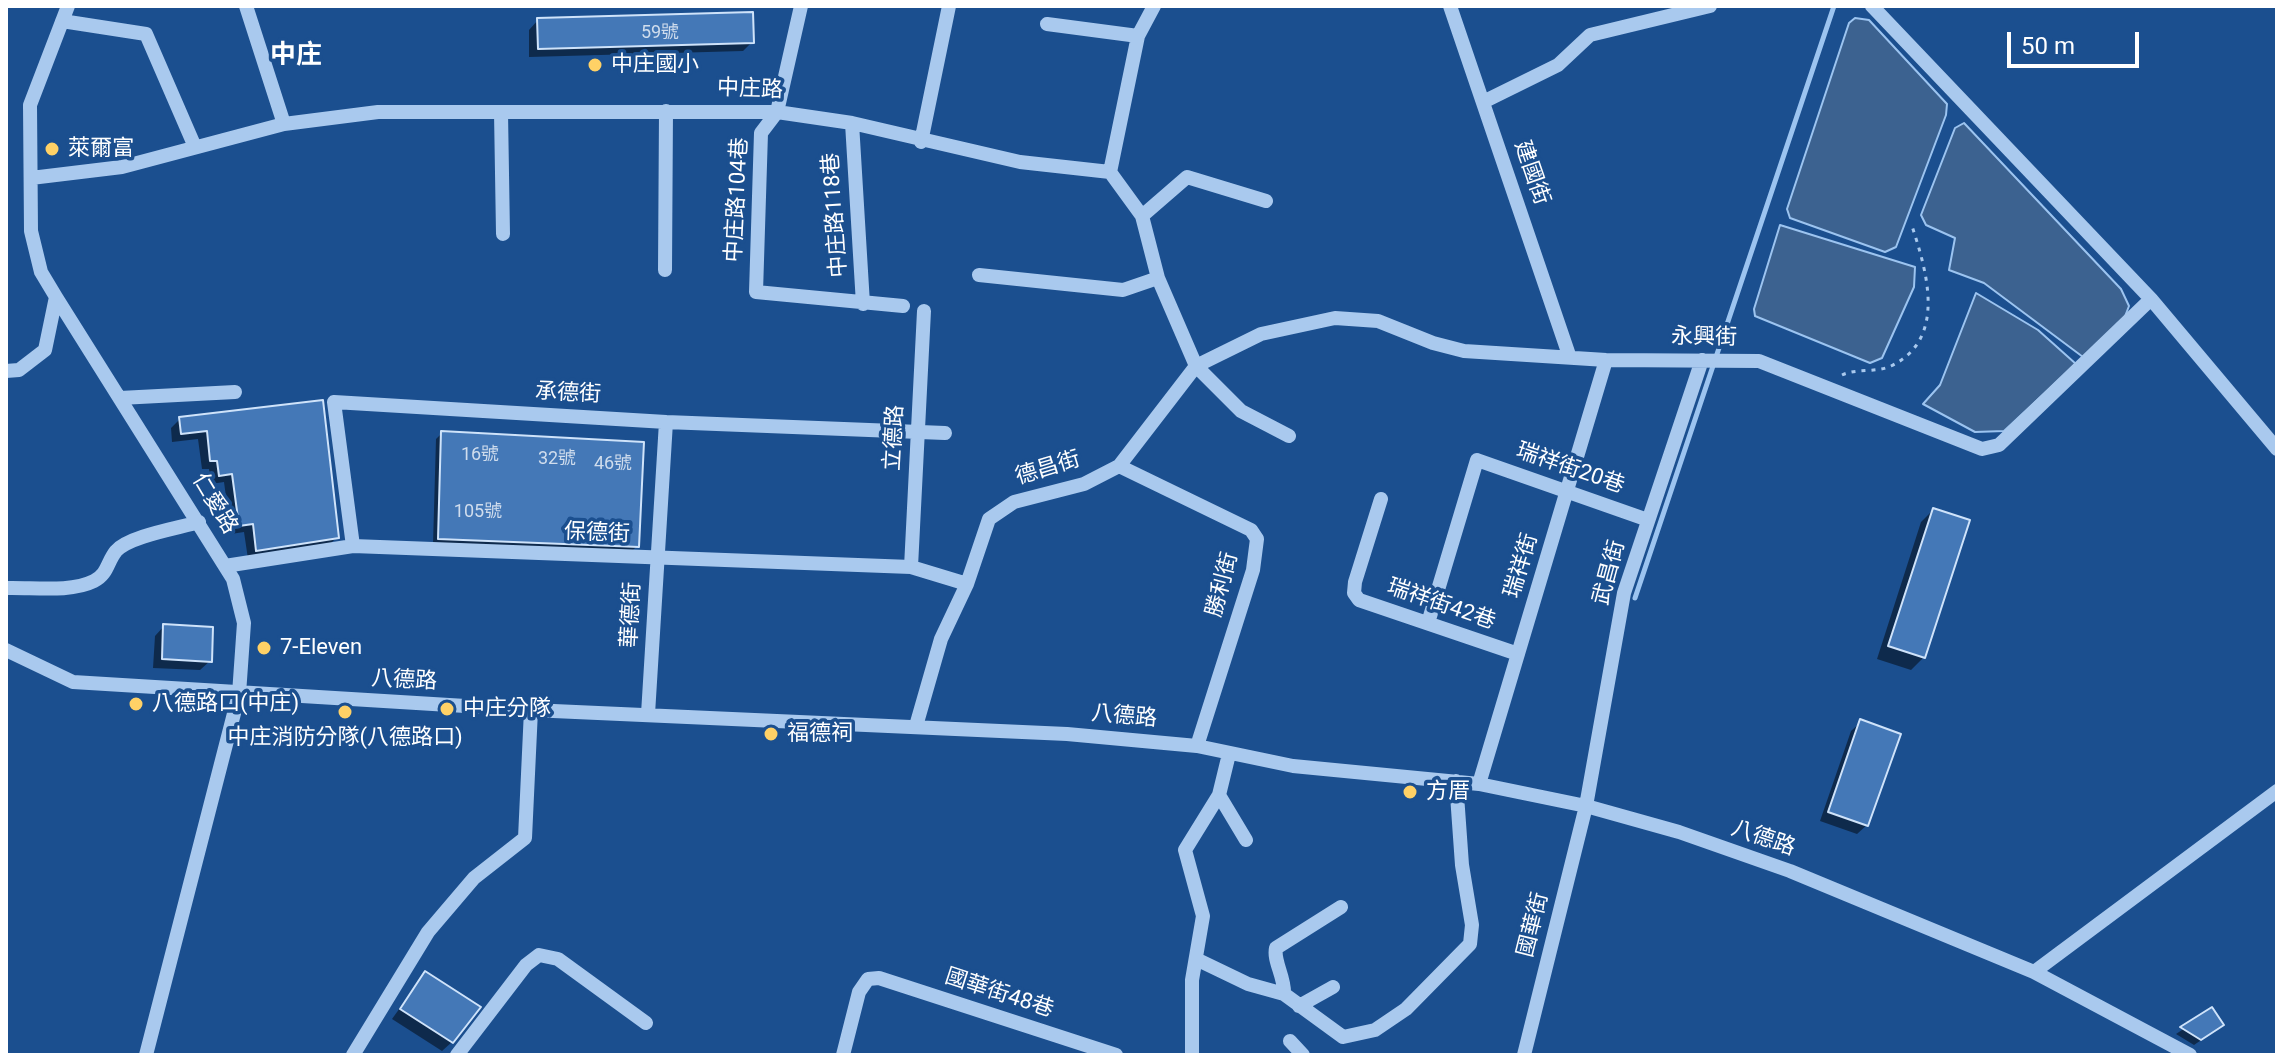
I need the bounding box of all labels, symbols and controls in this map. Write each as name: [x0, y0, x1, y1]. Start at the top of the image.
scale bar: [2011, 16, 2143, 66]
house number: 59號: [641, 22, 679, 44]
text: 50 m: [2021, 32, 2075, 60]
district label: 中庄: [270, 40, 322, 72]
place label: 中庄國小: [611, 52, 699, 78]
marker: 中庄國小: [586, 56, 604, 74]
street label: 中庄路: [717, 76, 783, 104]
place label: 萊爾富: [68, 136, 134, 162]
street label: 中庄路104巷: [722, 137, 754, 263]
street label: 建國街: [1508, 138, 1554, 208]
marker: 萊爾富: [43, 140, 61, 158]
street label: 中庄路118巷: [818, 152, 854, 278]
street label: 永興街: [1671, 324, 1737, 352]
street label: 承德街: [534, 379, 602, 409]
street label: 立德路: [880, 404, 910, 472]
street label: 瑞祥街20巷: [1512, 438, 1628, 500]
house number: 16號: [461, 444, 499, 466]
street label: 德昌街: [1013, 447, 1083, 491]
house number: 32號: [538, 448, 576, 470]
house number: 46號: [594, 453, 632, 475]
street label: 仁愛路: [186, 469, 242, 539]
house number: 105號: [454, 501, 502, 523]
street label: 保德街: [564, 520, 630, 548]
street label: 瑞祥街: [1500, 531, 1544, 601]
street label: 武昌街: [1589, 538, 1631, 608]
street label: 勝利街: [1202, 550, 1244, 620]
street label: 瑞祥街42巷: [1383, 574, 1499, 636]
street label: 華德街: [617, 581, 647, 649]
place label: 7-Eleven: [280, 635, 362, 661]
marker: 7-Eleven: [255, 639, 273, 657]
street label: 八德路: [370, 666, 438, 696]
place label: 八德路口(中庄): [152, 691, 299, 717]
marker: 八德路口(中庄): [127, 695, 145, 713]
place label: 中庄分隊: [463, 696, 551, 722]
marker: 中庄分隊: [438, 700, 456, 718]
street label: 八德路: [1090, 701, 1158, 733]
marker: 中庄消防分隊(八德路口): [336, 703, 354, 721]
place label: 福德祠: [787, 721, 853, 747]
place label: 中庄消防分隊(八德路口): [227, 725, 463, 751]
marker: 福德祠: [762, 725, 780, 743]
place label: 方厝: [1426, 779, 1470, 805]
marker: 方厝: [1401, 783, 1419, 801]
street label: 八德路: [1728, 816, 1798, 862]
street label: 國華街: [1513, 890, 1555, 960]
street label: 國華街48巷: [941, 964, 1057, 1024]

